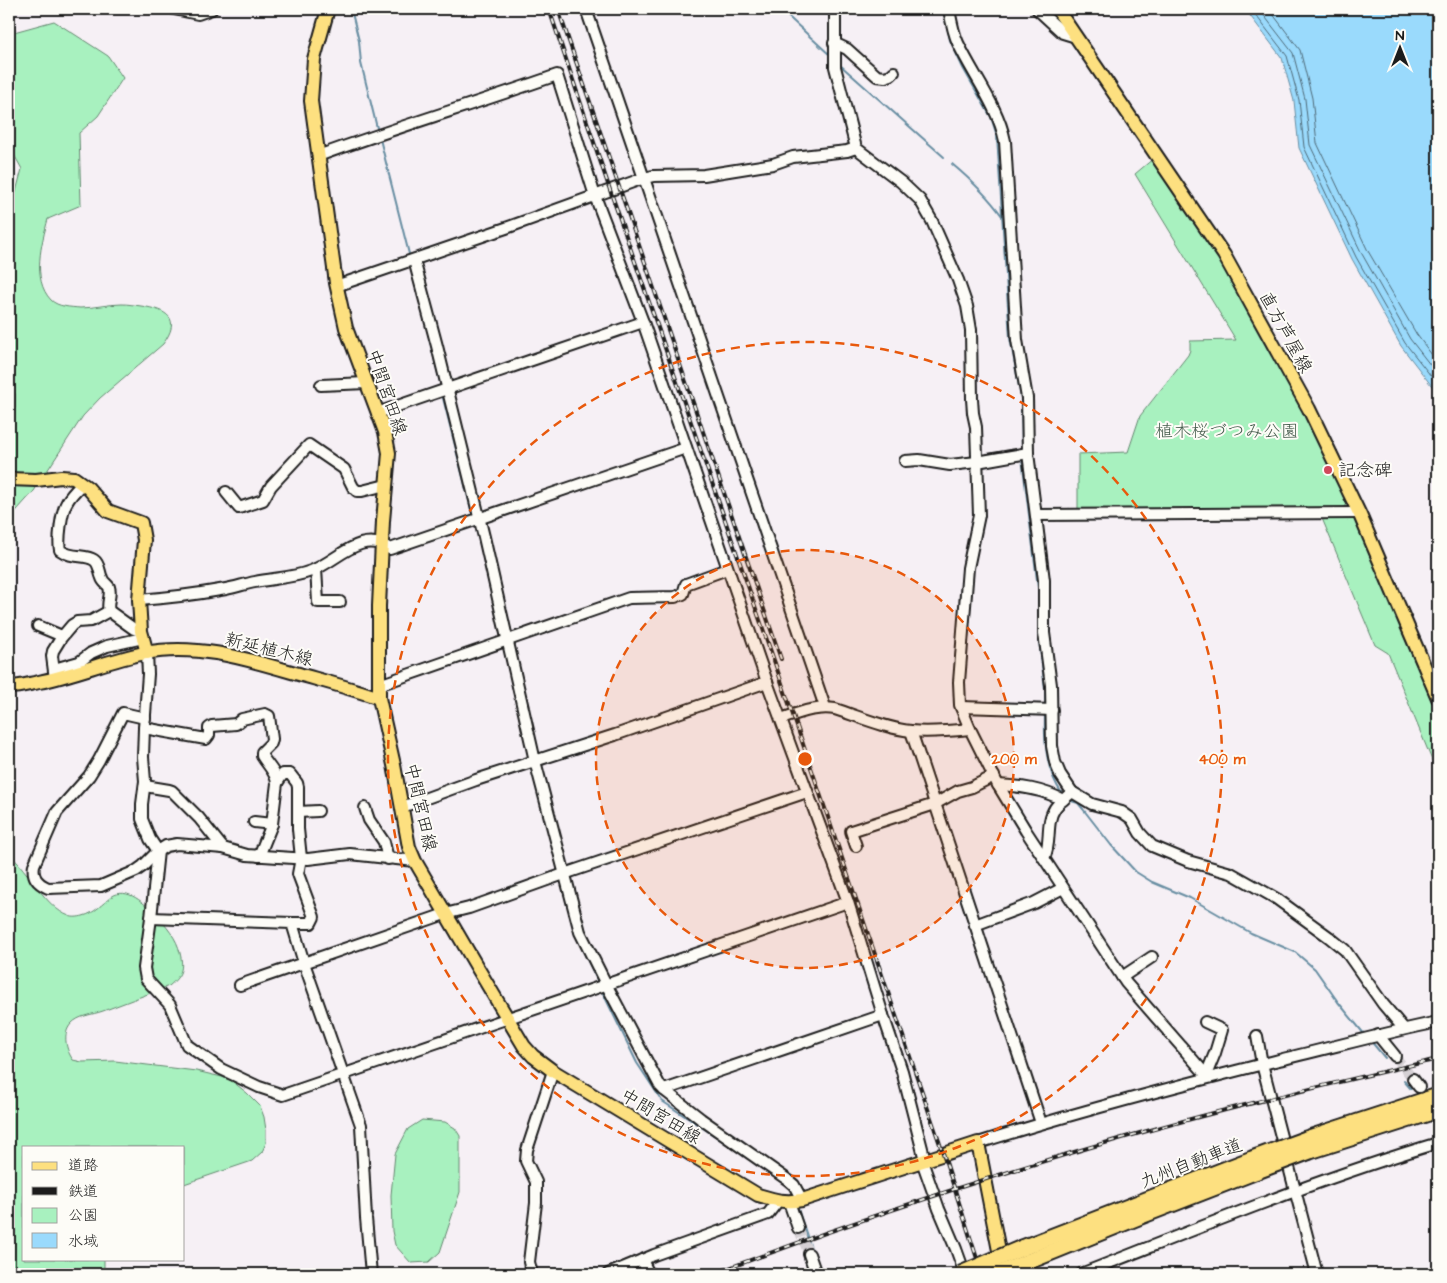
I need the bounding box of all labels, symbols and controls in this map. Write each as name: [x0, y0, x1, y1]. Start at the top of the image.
north arrow: [1374, 22, 1424, 72]
text: N: [1396, 26, 1405, 46]
street label: 直方芦屋線: [1253, 287, 1318, 378]
street label: 中間宮田線: [360, 346, 413, 439]
park label: 植木桜づつみ公園: [1155, 419, 1299, 444]
place label: 記念碑: [1338, 458, 1392, 483]
marker: 記念碑: [1322, 464, 1334, 476]
street label: 新延植木線: [222, 626, 316, 673]
text: 200 m: [990, 749, 1037, 770]
text: 400 m: [1199, 749, 1246, 770]
centre of rings: [796, 750, 814, 768]
street label: 中間宮田線: [398, 760, 443, 854]
street label: 中間宮田線: [616, 1083, 706, 1150]
street label: 九州自動車道: [1136, 1132, 1246, 1194]
legend: [22, 1146, 185, 1260]
text: 道路: [68, 1155, 98, 1176]
text: 鉄道: [68, 1181, 98, 1202]
text: 公園: [68, 1205, 98, 1226]
text: 水域: [68, 1231, 98, 1252]

